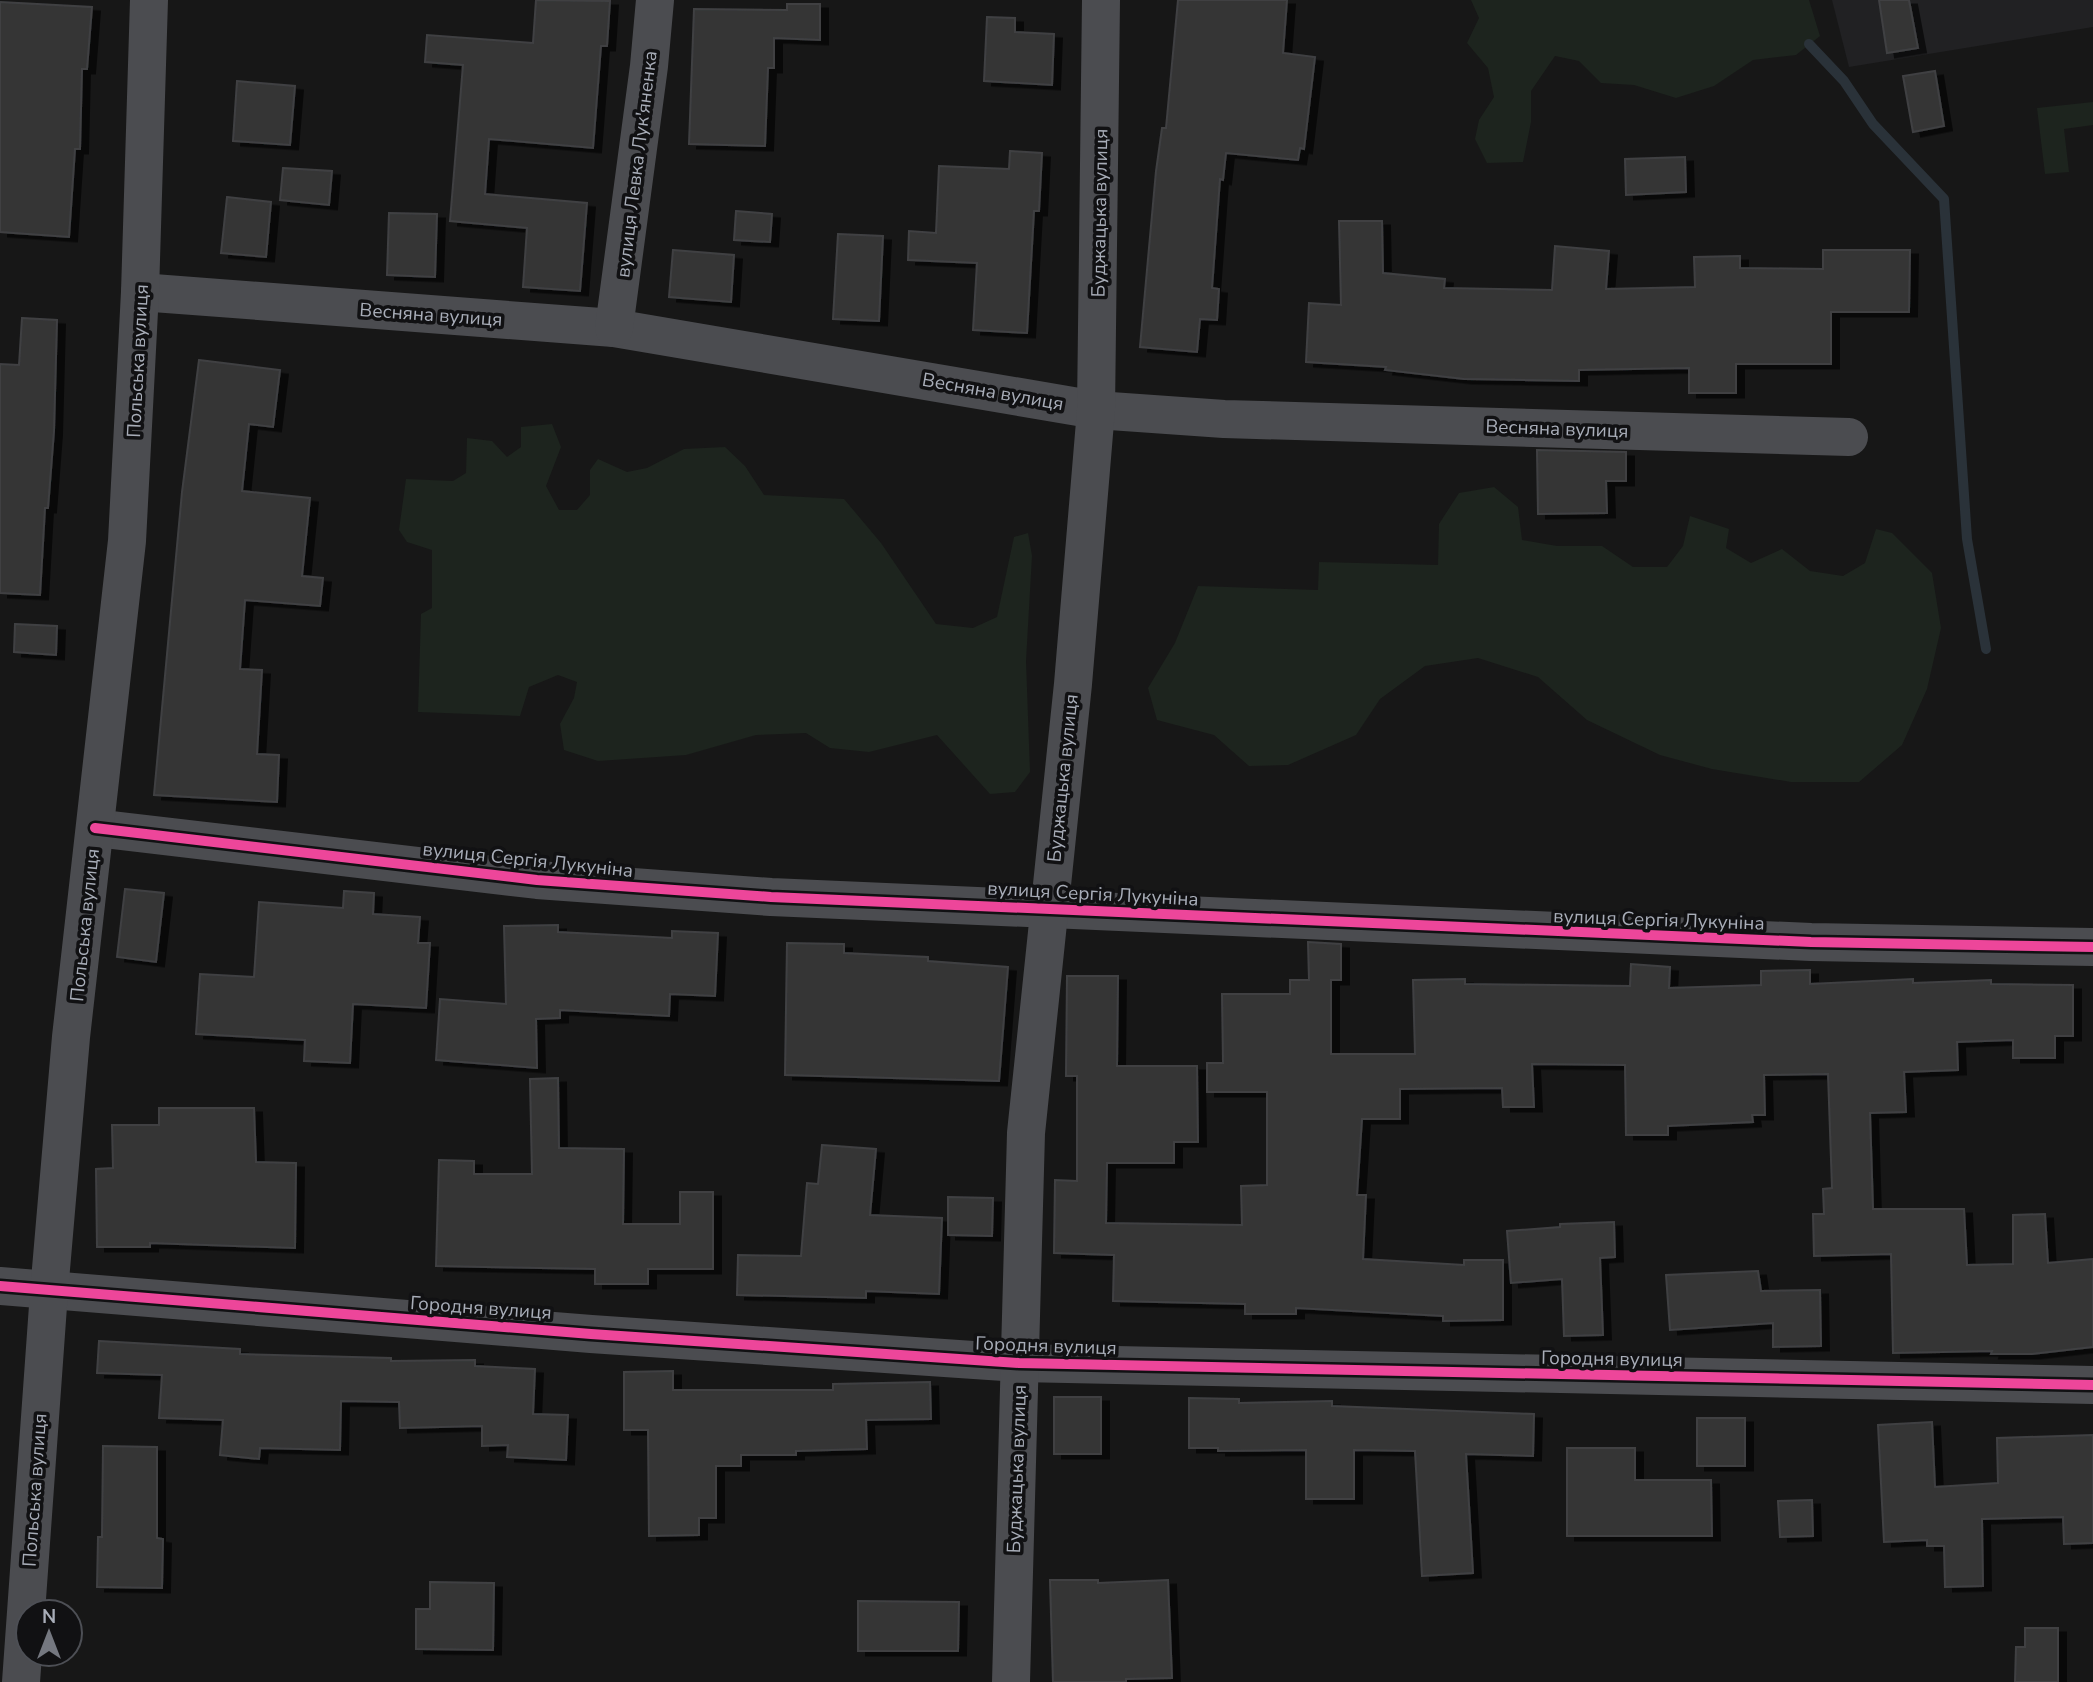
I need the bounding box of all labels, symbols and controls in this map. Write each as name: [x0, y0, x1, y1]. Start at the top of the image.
street label: вулиця Левка Лук'яненка: [610, 49, 664, 279]
street label: Буджацька вулиця: [1086, 128, 1114, 298]
street label: Польська вулиця: [121, 284, 155, 438]
street label: Весняна вулиця: [359, 297, 503, 333]
street label: Весняна вулиця: [920, 367, 1066, 417]
street label: Весняна вулиця: [1485, 414, 1629, 444]
street label: Буджацька вулиця: [1041, 693, 1085, 863]
street label: вулиця Сергія Лукуніна: [421, 836, 634, 884]
street label: Польська вулиця: [64, 847, 106, 1003]
street label: вулиця Сергія Лукуніна: [987, 875, 1199, 913]
street label: вулиця Сергія Лукуніна: [1553, 903, 1765, 937]
street label: Городня вулиця: [409, 1290, 553, 1326]
street label: Городня вулиця: [975, 1331, 1117, 1361]
street label: Городня вулиця: [1541, 1345, 1683, 1373]
street label: Буджацька вулиця: [1001, 1384, 1033, 1554]
street label: Польська вулиця: [17, 1412, 53, 1568]
north arrow: [14, 1598, 84, 1668]
text: N: [42, 1604, 56, 1630]

